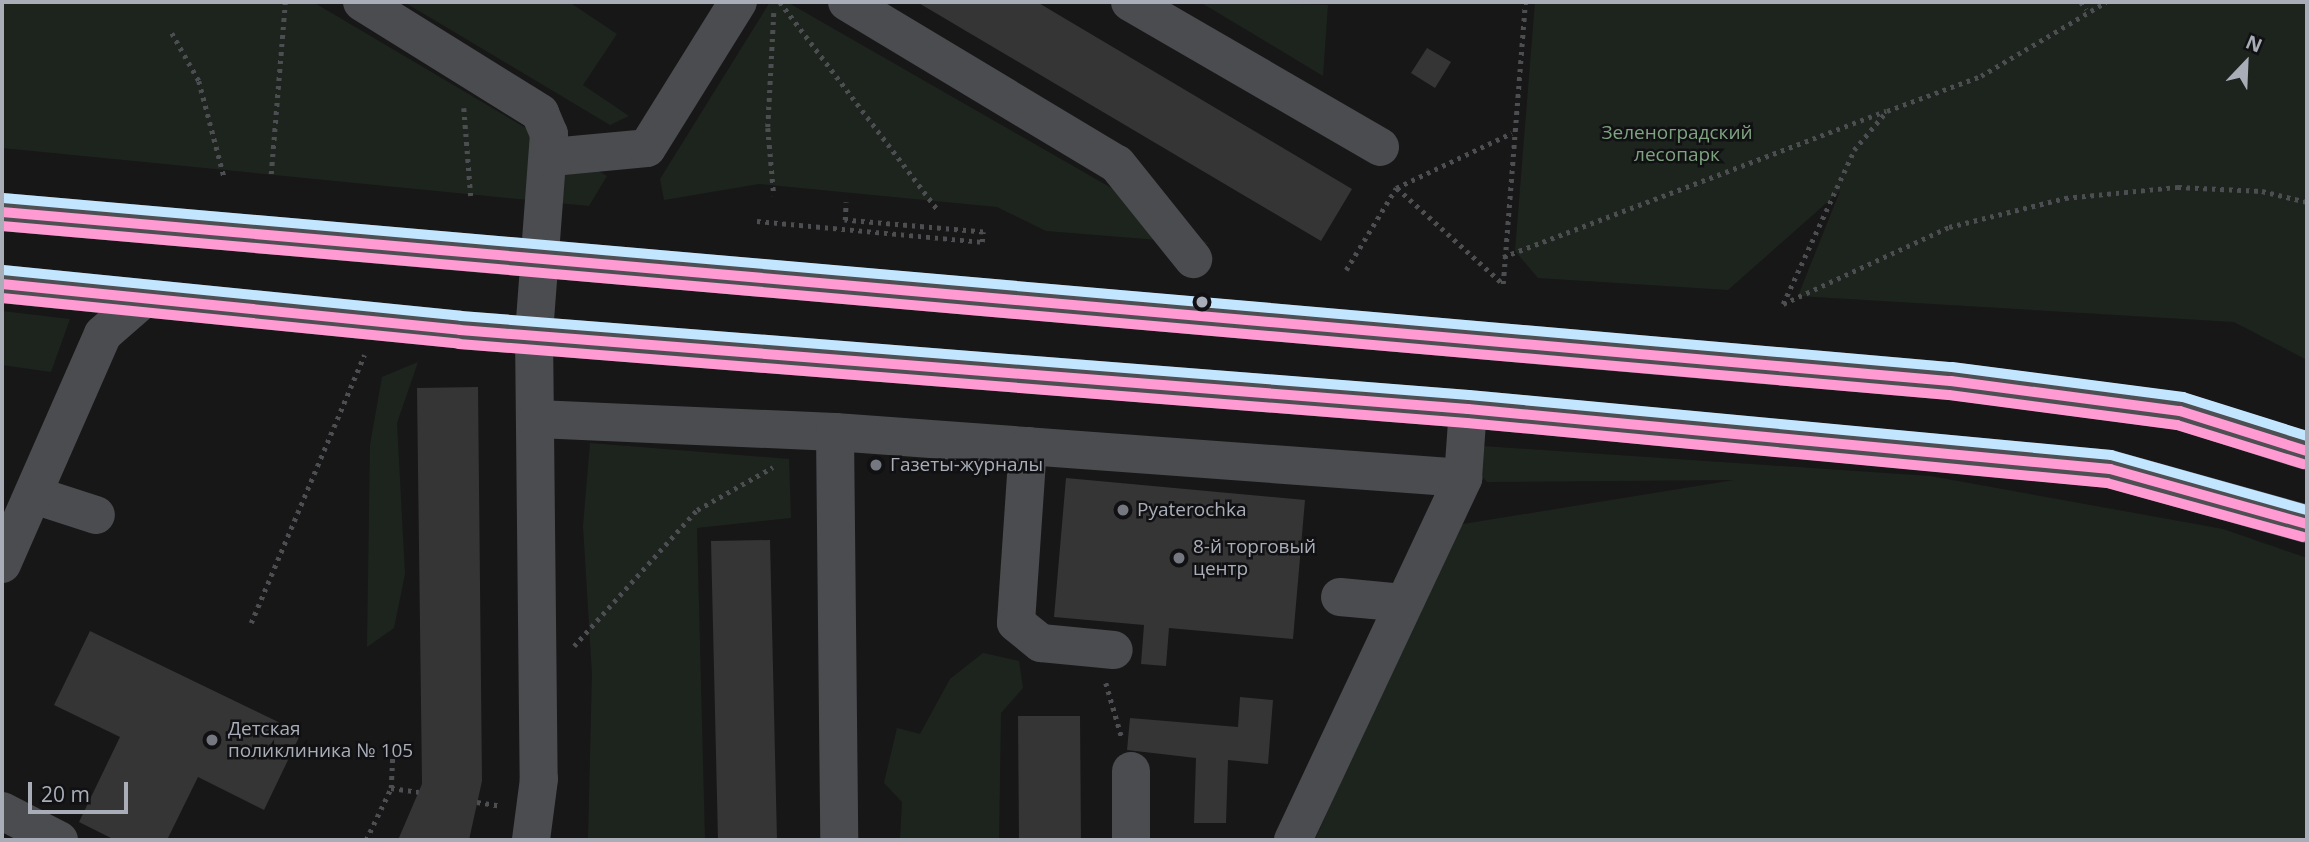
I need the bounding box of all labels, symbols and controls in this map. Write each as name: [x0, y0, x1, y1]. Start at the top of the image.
north arrow: [2211, 28, 2281, 98]
text: N: [2242, 29, 2266, 59]
park label: Зеленоградский лесопарк: [1601, 122, 1753, 166]
unlabelled marker: [1195, 295, 1209, 309]
place label: Газеты-журналы: [890, 454, 1043, 476]
marker: Газеты-журналы: [868, 457, 884, 473]
place label: Pyaterochka: [1137, 499, 1246, 521]
marker: Pyaterochka: [1115, 502, 1131, 518]
place label: 8-й торговый центр: [1193, 536, 1316, 580]
marker: 8-й торговый центр: [1171, 550, 1187, 566]
place label: Детская поликлиника № 105: [228, 718, 413, 762]
marker: Детская поликлиника № 105: [202, 730, 222, 750]
scale bar: [32, 768, 131, 812]
text: 20 m: [41, 780, 90, 808]

